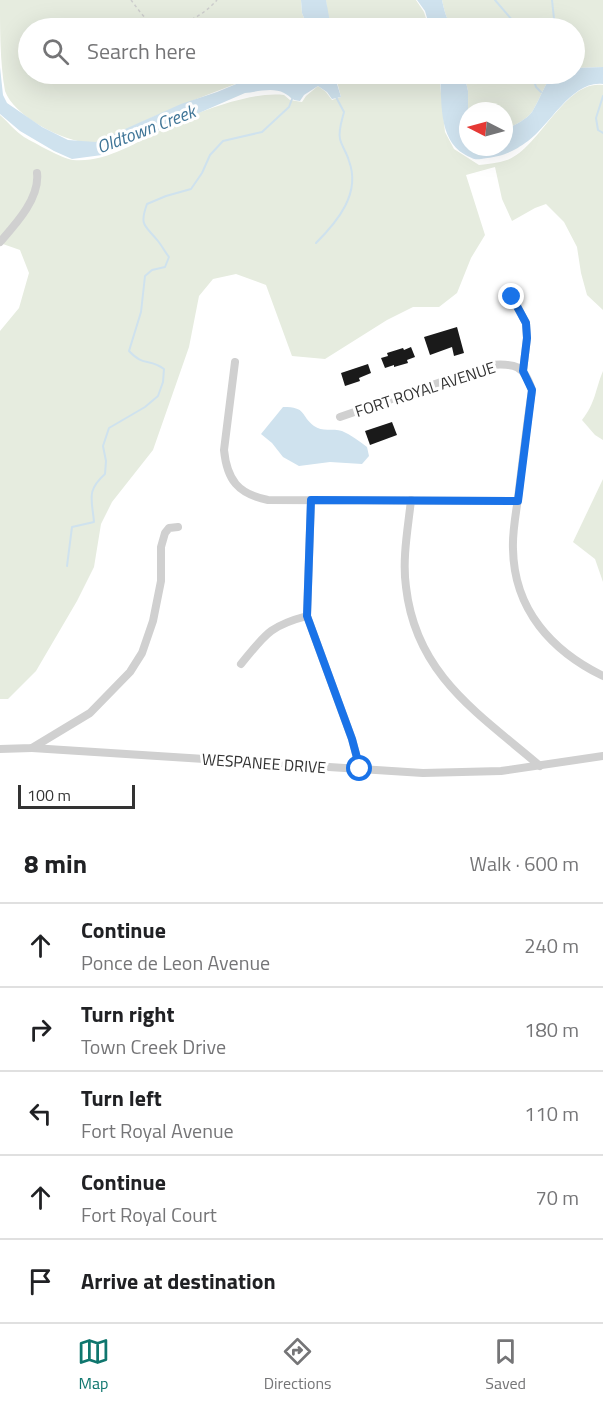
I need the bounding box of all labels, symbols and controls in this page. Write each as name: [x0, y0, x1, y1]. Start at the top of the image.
search box: [18, 18, 585, 84]
text: Search here: [87, 34, 196, 68]
icon: search: [39, 35, 72, 68]
water label: Oldtown Creek: [93, 97, 201, 160]
north arrow: [459, 102, 513, 156]
route end: [498, 283, 524, 309]
street label: FORT ROYAL AVENUE: [352, 355, 498, 423]
street label: WESPANEE DRIVE: [201, 747, 327, 779]
route start: [346, 755, 372, 781]
scale bar: [18, 782, 135, 810]
text: 100 m: [27, 783, 71, 807]
text: 8 min: [24, 844, 87, 883]
text: Walk · 600 m: [470, 848, 579, 879]
text: Continue: [81, 913, 166, 947]
icon: ahead: [24, 929, 57, 962]
text: 240 m: [524, 930, 579, 961]
text: Ponce de Leon Avenue: [81, 947, 270, 978]
text: Turn right: [81, 997, 175, 1031]
icon: right: [24, 1013, 57, 1046]
text: 180 m: [524, 1014, 579, 1045]
text: Town Creek Drive: [81, 1031, 226, 1062]
text: Turn left: [81, 1081, 162, 1115]
icon: left: [24, 1097, 57, 1130]
text: 110 m: [524, 1098, 579, 1129]
text: Fort Royal Avenue: [81, 1115, 234, 1146]
text: Continue: [81, 1165, 166, 1199]
icon: ahead: [24, 1181, 57, 1214]
text: 70 m: [535, 1182, 579, 1213]
text: Fort Royal Court: [81, 1199, 217, 1230]
text: Arrive at destination: [81, 1264, 276, 1298]
icon: arrive: [24, 1265, 57, 1298]
tab: Map: [77, 1335, 110, 1395]
tab: Directions: [264, 1335, 332, 1395]
tab: Saved: [485, 1335, 526, 1395]

